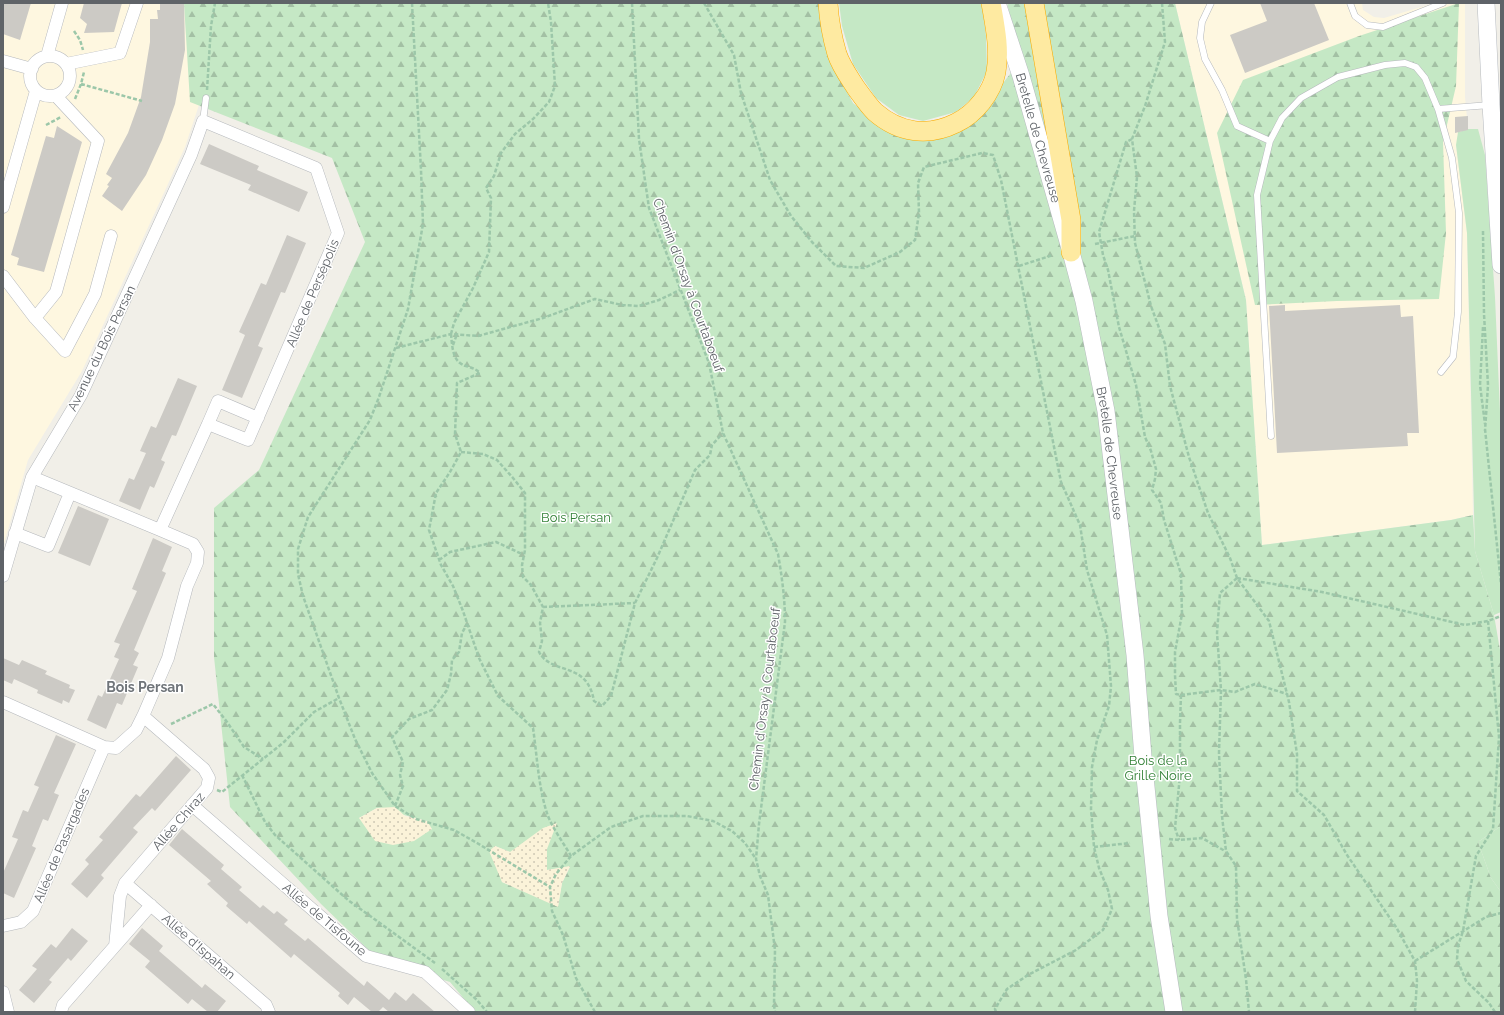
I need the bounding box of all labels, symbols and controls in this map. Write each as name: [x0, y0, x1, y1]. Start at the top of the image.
street label: Bretelle de Chevreuse: [1013, 71, 1064, 205]
street label: Chemin d'Orsay à Courtaboeuf: [650, 196, 727, 375]
street label: Allée de Persépolis: [283, 237, 342, 349]
street label: Avenue du Bois Persan: [64, 283, 138, 414]
street label: Bretelle de Chevreuse: [1093, 385, 1126, 521]
park label: Bois Persan: [541, 510, 611, 525]
street label: Chemin d'Orsay à Courtaboeuf: [746, 606, 783, 791]
district label: Bois Persan: [106, 679, 184, 695]
park label: Bois de la Grille Noire: [1124, 753, 1192, 783]
street label: Allée de Pasargades: [30, 785, 92, 905]
street label: Allée Chiraz: [149, 789, 208, 853]
street label: Allée de Tisfoune: [280, 880, 370, 959]
street label: Allée d'Ispahan: [159, 911, 238, 982]

